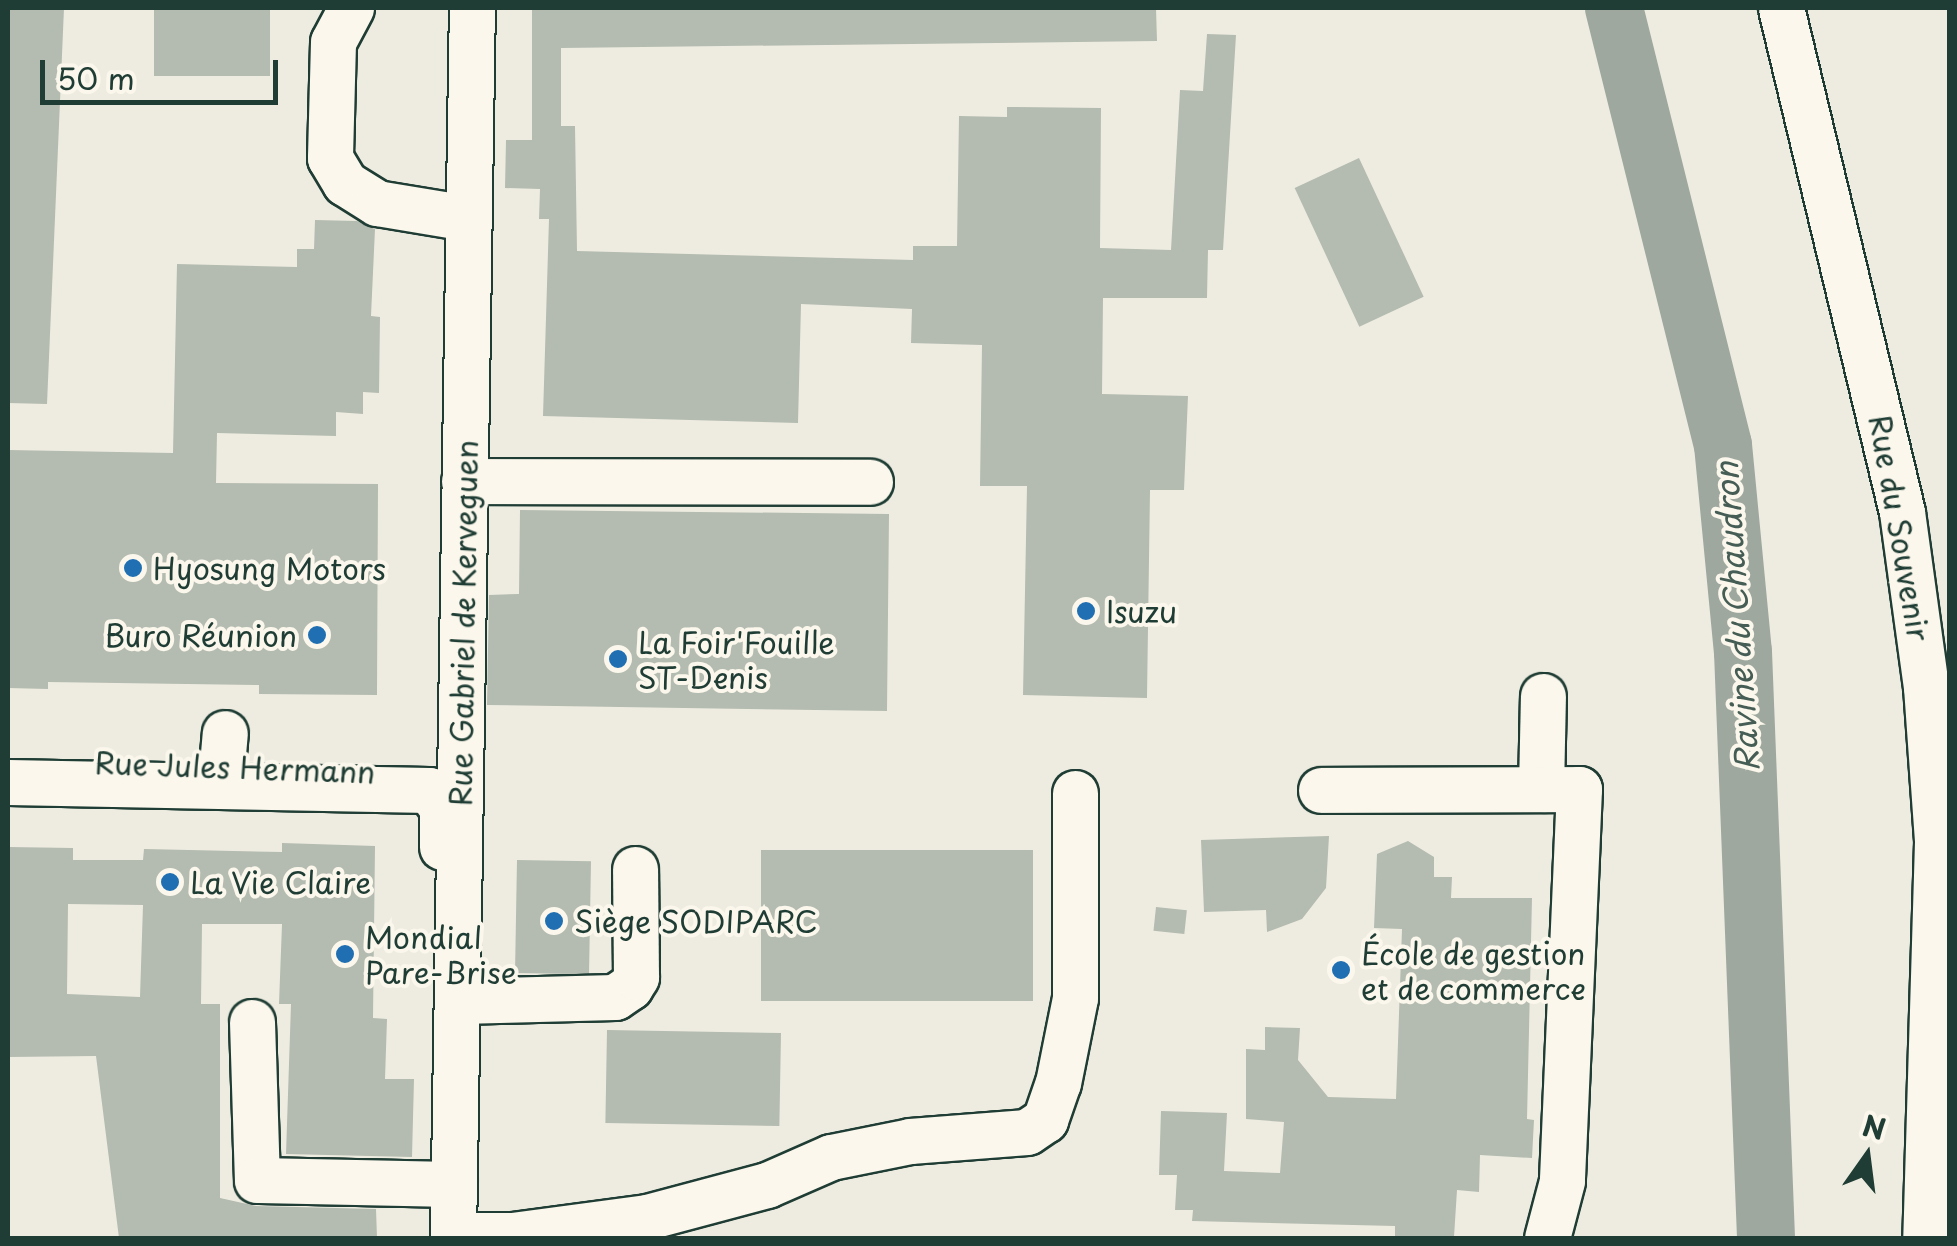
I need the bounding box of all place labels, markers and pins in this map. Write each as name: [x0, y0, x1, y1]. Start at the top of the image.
place label: Hyosung Motors: [153, 550, 386, 586]
marker: Hyosung Motors: [122, 557, 144, 579]
place label: Isuzu: [1106, 593, 1177, 629]
marker: Isuzu: [1075, 600, 1097, 622]
place label: Buro Réunion: [104, 617, 297, 653]
marker: Buro Réunion: [306, 624, 328, 646]
place label: La Foir'Fouille ST-Denis: [638, 624, 838, 694]
marker: La Foir'Fouille ST-Denis: [607, 648, 629, 670]
place label: La Vie Claire: [190, 864, 375, 900]
marker: La Vie Claire: [159, 871, 181, 893]
place label: Siège SODIPARC: [574, 903, 819, 939]
marker: Siège SODIPARC: [543, 910, 565, 932]
place label: Mondial Pare-Brise: [365, 919, 517, 990]
place label: École de gestion et de commerce: [1361, 935, 1590, 1006]
marker: Mondial Pare-Brise: [334, 943, 356, 965]
marker: École de gestion et de commerce: [1330, 959, 1352, 981]

